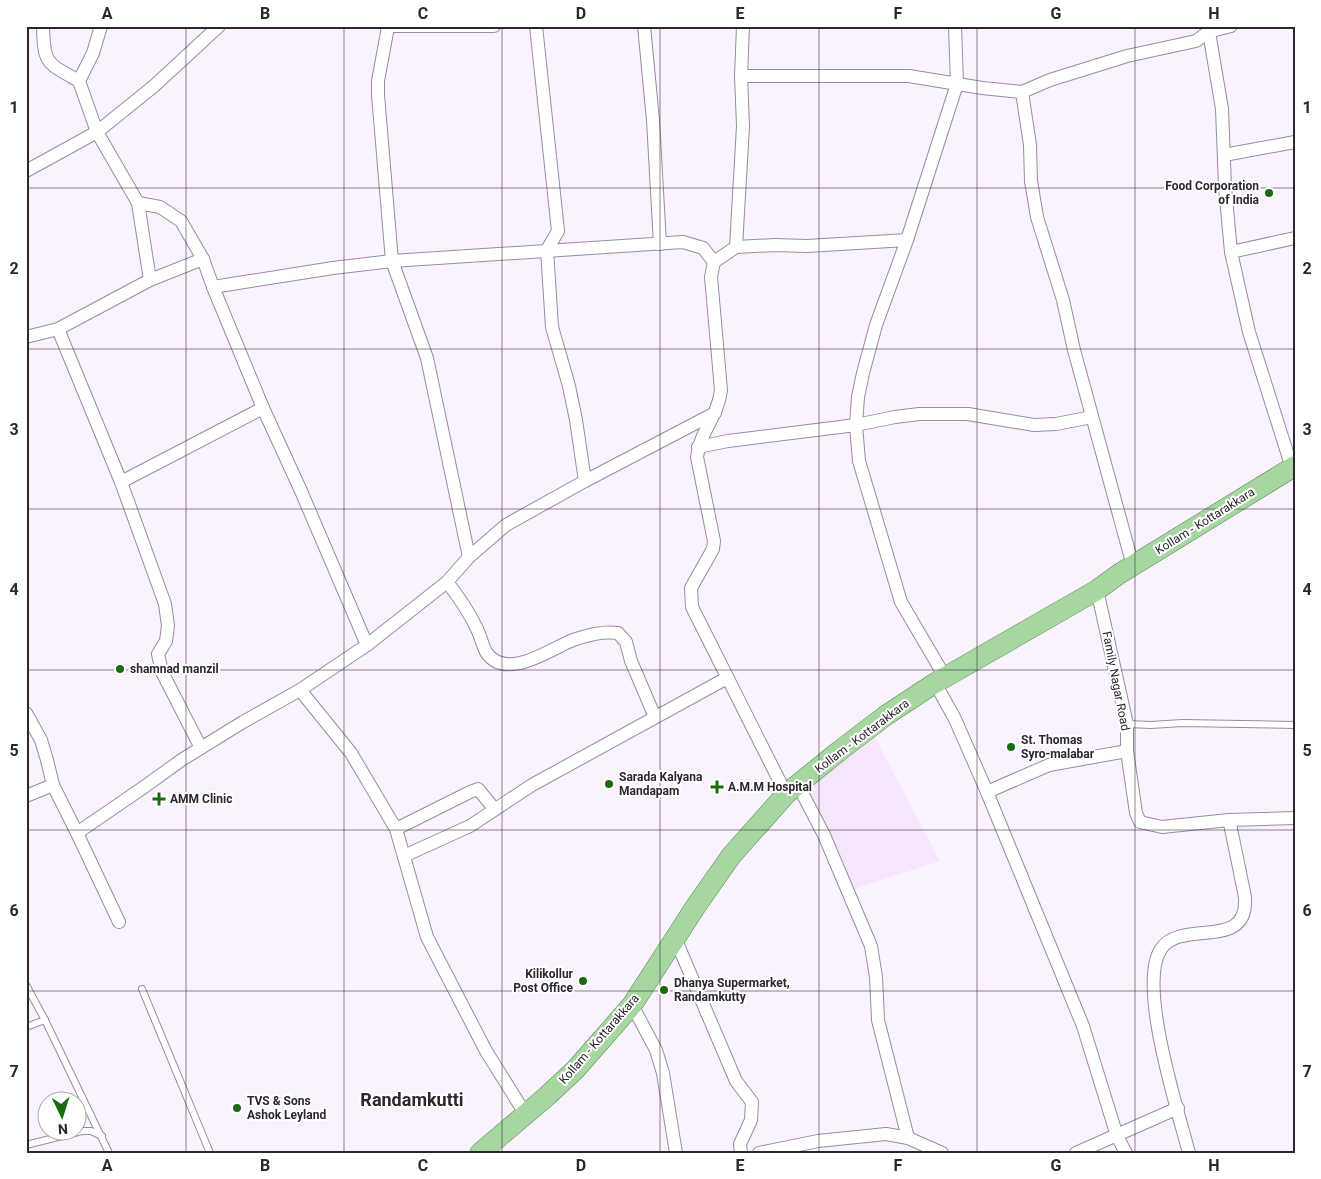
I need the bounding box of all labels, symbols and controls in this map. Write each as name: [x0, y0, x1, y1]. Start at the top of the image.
text: A: [102, 4, 113, 23]
text: B: [260, 4, 270, 23]
text: C: [418, 4, 428, 23]
text: D: [576, 4, 586, 23]
text: E: [736, 4, 745, 23]
text: F: [894, 4, 903, 23]
text: G: [1051, 4, 1062, 23]
text: H: [1208, 4, 1220, 23]
text: 1: [9, 98, 19, 117]
text: 1: [1302, 98, 1312, 117]
place label: Food Corporation of India: [1165, 179, 1260, 207]
marker: Food Corporation of India: [1263, 187, 1275, 199]
text: 2: [9, 259, 19, 278]
text: 2: [1302, 259, 1312, 278]
text: 3: [9, 420, 19, 439]
text: 3: [1302, 420, 1312, 439]
street label: Kollam - Kottarakkara: [1153, 485, 1257, 557]
text: 4: [9, 580, 19, 599]
text: 4: [1302, 580, 1312, 599]
street label: Family Nagar Road: [1100, 630, 1132, 732]
place label: shamnad manzil: [130, 662, 219, 676]
marker: shamnad manzil: [114, 663, 126, 675]
street label: Kollam - Kottarakkara: [812, 696, 912, 776]
place label: St. Thomas Syro-malabar: [1021, 733, 1095, 761]
text: 5: [9, 741, 19, 760]
marker: St. Thomas Syro-malabar: [1005, 741, 1017, 753]
text: 5: [1302, 741, 1312, 760]
place label: Sarada Kalyana Mandapam: [619, 770, 703, 798]
marker: Sarada Kalyana Mandapam: [603, 778, 615, 790]
marker: A.M.M Hospital: [710, 780, 724, 794]
place label: A.M.M Hospital: [728, 780, 812, 794]
marker: AMM Clinic: [152, 792, 166, 806]
place label: AMM Clinic: [170, 792, 232, 806]
text: 6: [9, 901, 19, 920]
text: 6: [1302, 901, 1312, 920]
place label: Kilikollur Post Office: [513, 967, 574, 995]
marker: Kilikollur Post Office: [577, 975, 589, 987]
place label: Dhanya Supermarket, Randamkutty: [674, 976, 790, 1004]
marker: Dhanya Supermarket, Randamkutty: [658, 984, 670, 996]
street label: Kollam - Kottarakkara: [556, 991, 642, 1087]
text: 7: [9, 1062, 19, 1081]
text: 7: [1302, 1062, 1312, 1081]
district label: Randamkutti: [360, 1089, 464, 1110]
north arrow: [38, 1092, 88, 1142]
place label: TVS & Sons Ashok Leyland: [247, 1094, 326, 1122]
marker: TVS & Sons Ashok Leyland: [231, 1102, 243, 1114]
text: N: [57, 1121, 68, 1137]
text: A: [102, 1156, 113, 1175]
text: B: [260, 1156, 270, 1175]
text: C: [418, 1156, 428, 1175]
text: D: [576, 1156, 586, 1175]
text: E: [736, 1156, 745, 1175]
text: F: [894, 1156, 903, 1175]
text: G: [1051, 1156, 1062, 1175]
text: H: [1208, 1156, 1220, 1175]

